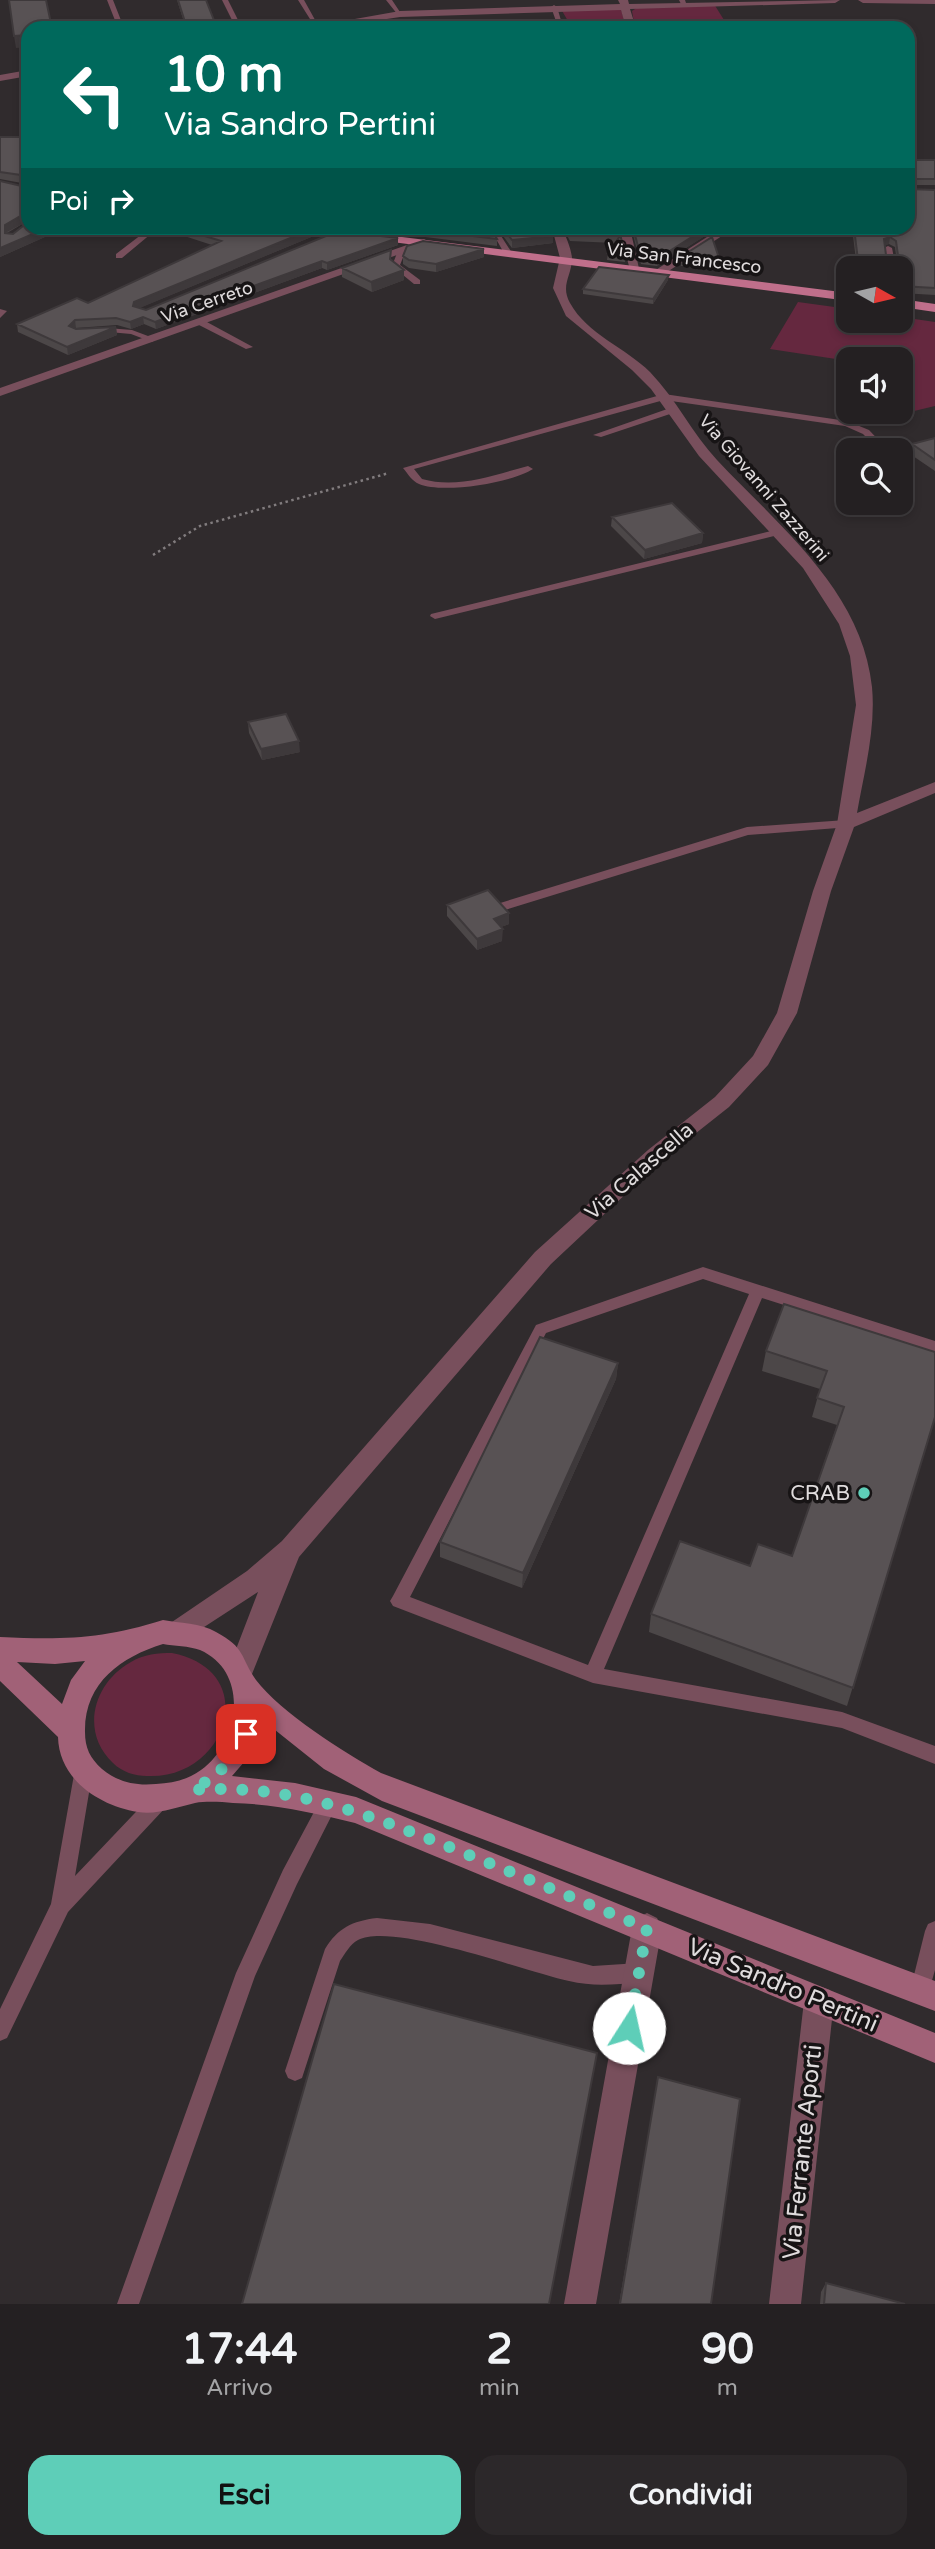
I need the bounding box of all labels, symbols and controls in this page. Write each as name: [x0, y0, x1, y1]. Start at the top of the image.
text: 10 m: [164, 46, 283, 105]
icon: left: [49, 49, 140, 140]
text: Via Sandro Pertini: [164, 106, 436, 144]
icon: right: [102, 182, 140, 220]
text: Poi: [49, 186, 88, 217]
street label: Via San Francesco: [605, 238, 763, 278]
north arrow: [836, 256, 914, 332]
map controls: [836, 256, 913, 515]
street label: Via Cerreto: [158, 276, 256, 328]
button: sound: [836, 347, 913, 424]
street label: Via Giovanni Zazzerini: [694, 410, 834, 566]
button: search: [836, 438, 913, 515]
street label: Via Calascella: [580, 1117, 699, 1225]
place label: CRAB: [790, 1481, 850, 1506]
marker: CRAB: [856, 1485, 872, 1501]
pin: [216, 1704, 276, 1764]
icon: arrive: [227, 1715, 265, 1753]
street label: Via Sandro Pertini: [683, 1932, 882, 2039]
position arrow: [592, 1991, 666, 2065]
street label: Via Ferrante Aporti: [777, 2043, 828, 2261]
text: 17:44: [181, 2324, 298, 2375]
text: 2: [486, 2324, 513, 2375]
text: 90: [701, 2324, 754, 2375]
text: Arrivo: [206, 2374, 273, 2402]
text: min: [479, 2374, 520, 2402]
text: m: [717, 2374, 738, 2402]
button: Esci: [28, 2455, 461, 2535]
button: Condividi: [475, 2455, 907, 2535]

